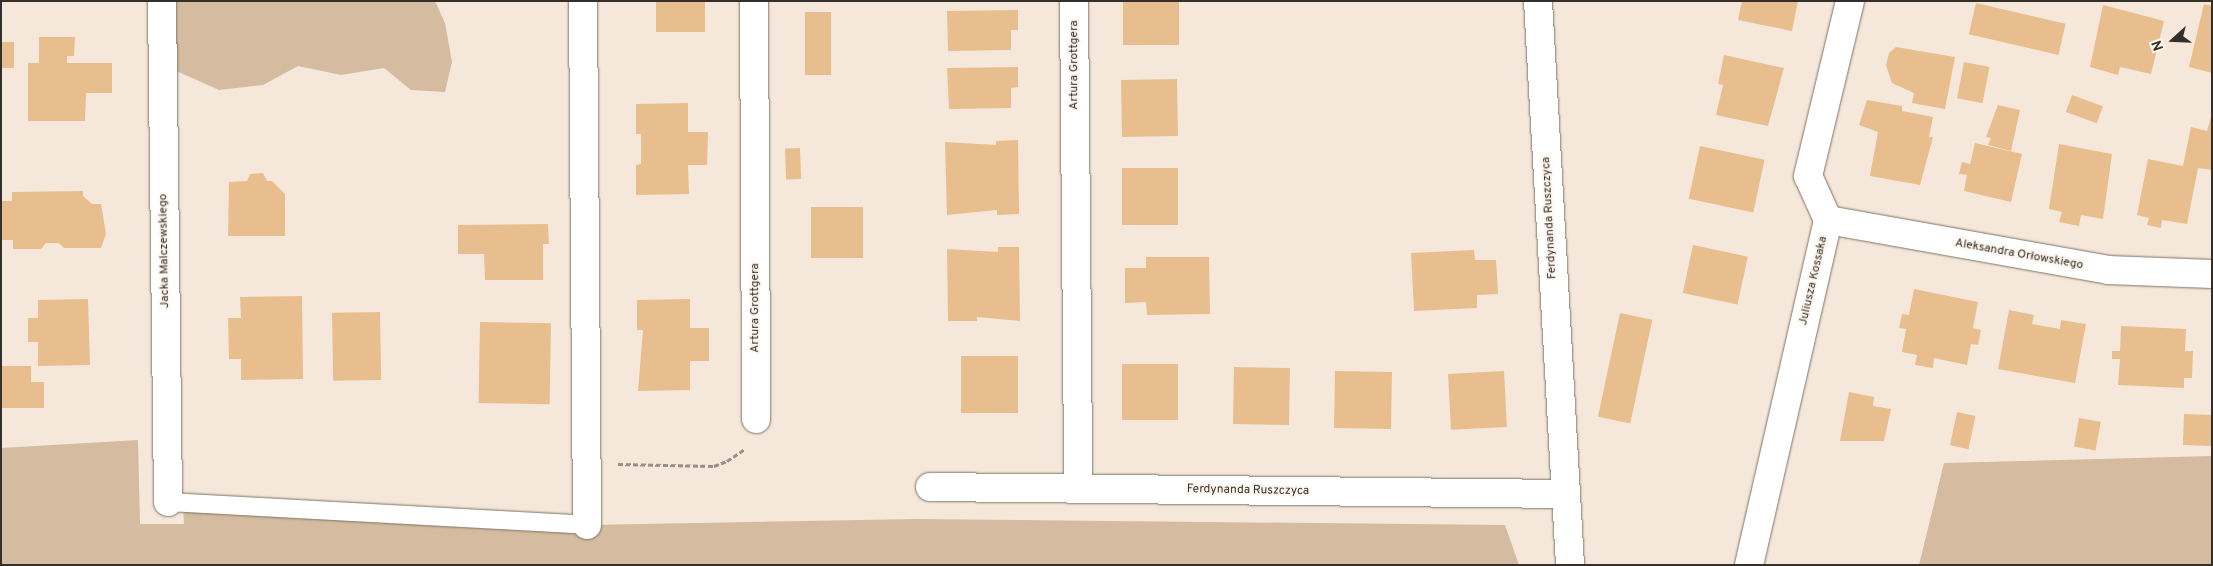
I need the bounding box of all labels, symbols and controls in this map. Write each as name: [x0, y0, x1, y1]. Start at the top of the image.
north arrow: [2148, 15, 2198, 65]
street label: Artura Grottgera: [1068, 20, 1082, 110]
text: N: [2149, 38, 2168, 53]
street label: Ferdynanda Ruszczyca: [1540, 157, 1560, 279]
street label: Jacka Malczewskiego: [157, 193, 173, 309]
street label: Juliusza Kossaka: [1797, 235, 1831, 327]
street label: Aleksandra Orłowskiego: [1954, 237, 2084, 273]
street label: Artura Grottgera: [749, 263, 763, 353]
street label: Ferdynanda Ruszczyca: [1187, 483, 1309, 499]

